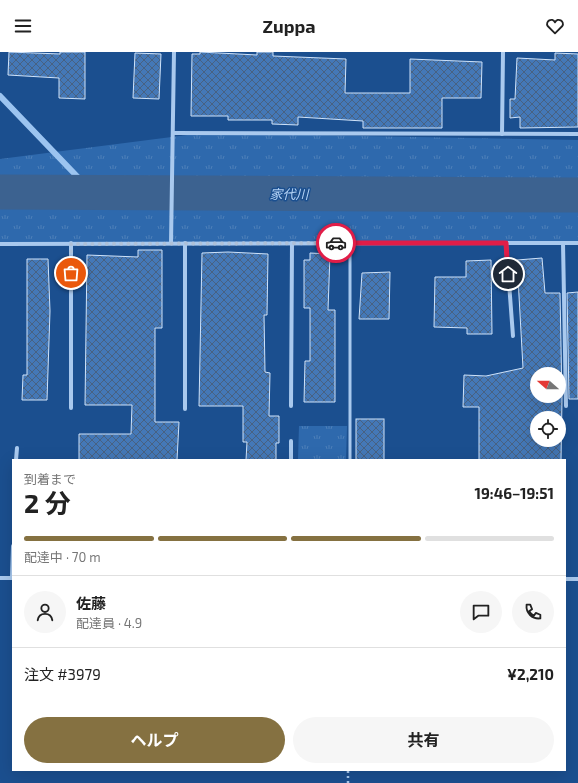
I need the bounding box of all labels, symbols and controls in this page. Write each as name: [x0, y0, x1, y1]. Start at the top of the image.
icon: menu: [12, 15, 34, 37]
text: Zuppa: [262, 15, 316, 37]
icon: heart: [544, 15, 566, 37]
water label: 家代川: [269, 186, 310, 202]
courier: [316, 223, 356, 263]
icon: car: [325, 232, 347, 254]
pin: [54, 256, 88, 290]
pin: [491, 257, 525, 291]
icon: bag: [60, 262, 82, 284]
icon: home: [497, 263, 519, 285]
north arrow: [530, 367, 566, 403]
map controls: [530, 367, 566, 447]
button: locate: [530, 411, 566, 447]
text: 到着まで: [24, 471, 76, 487]
text: 19:46–19:51: [475, 484, 554, 502]
text: 2 分: [24, 487, 71, 518]
text: 配達中 · 70 m: [24, 549, 101, 565]
button: person: [24, 591, 66, 633]
button: chat: [460, 591, 502, 633]
button: phone: [512, 591, 554, 633]
text: 佐藤: [76, 594, 106, 612]
text: 配達員 · 4.9: [76, 615, 142, 631]
text: 注文 #3979: [24, 665, 101, 683]
text: ¥2,210: [507, 665, 554, 683]
button: ヘルプ: [24, 717, 285, 763]
button: 共有: [293, 717, 554, 763]

